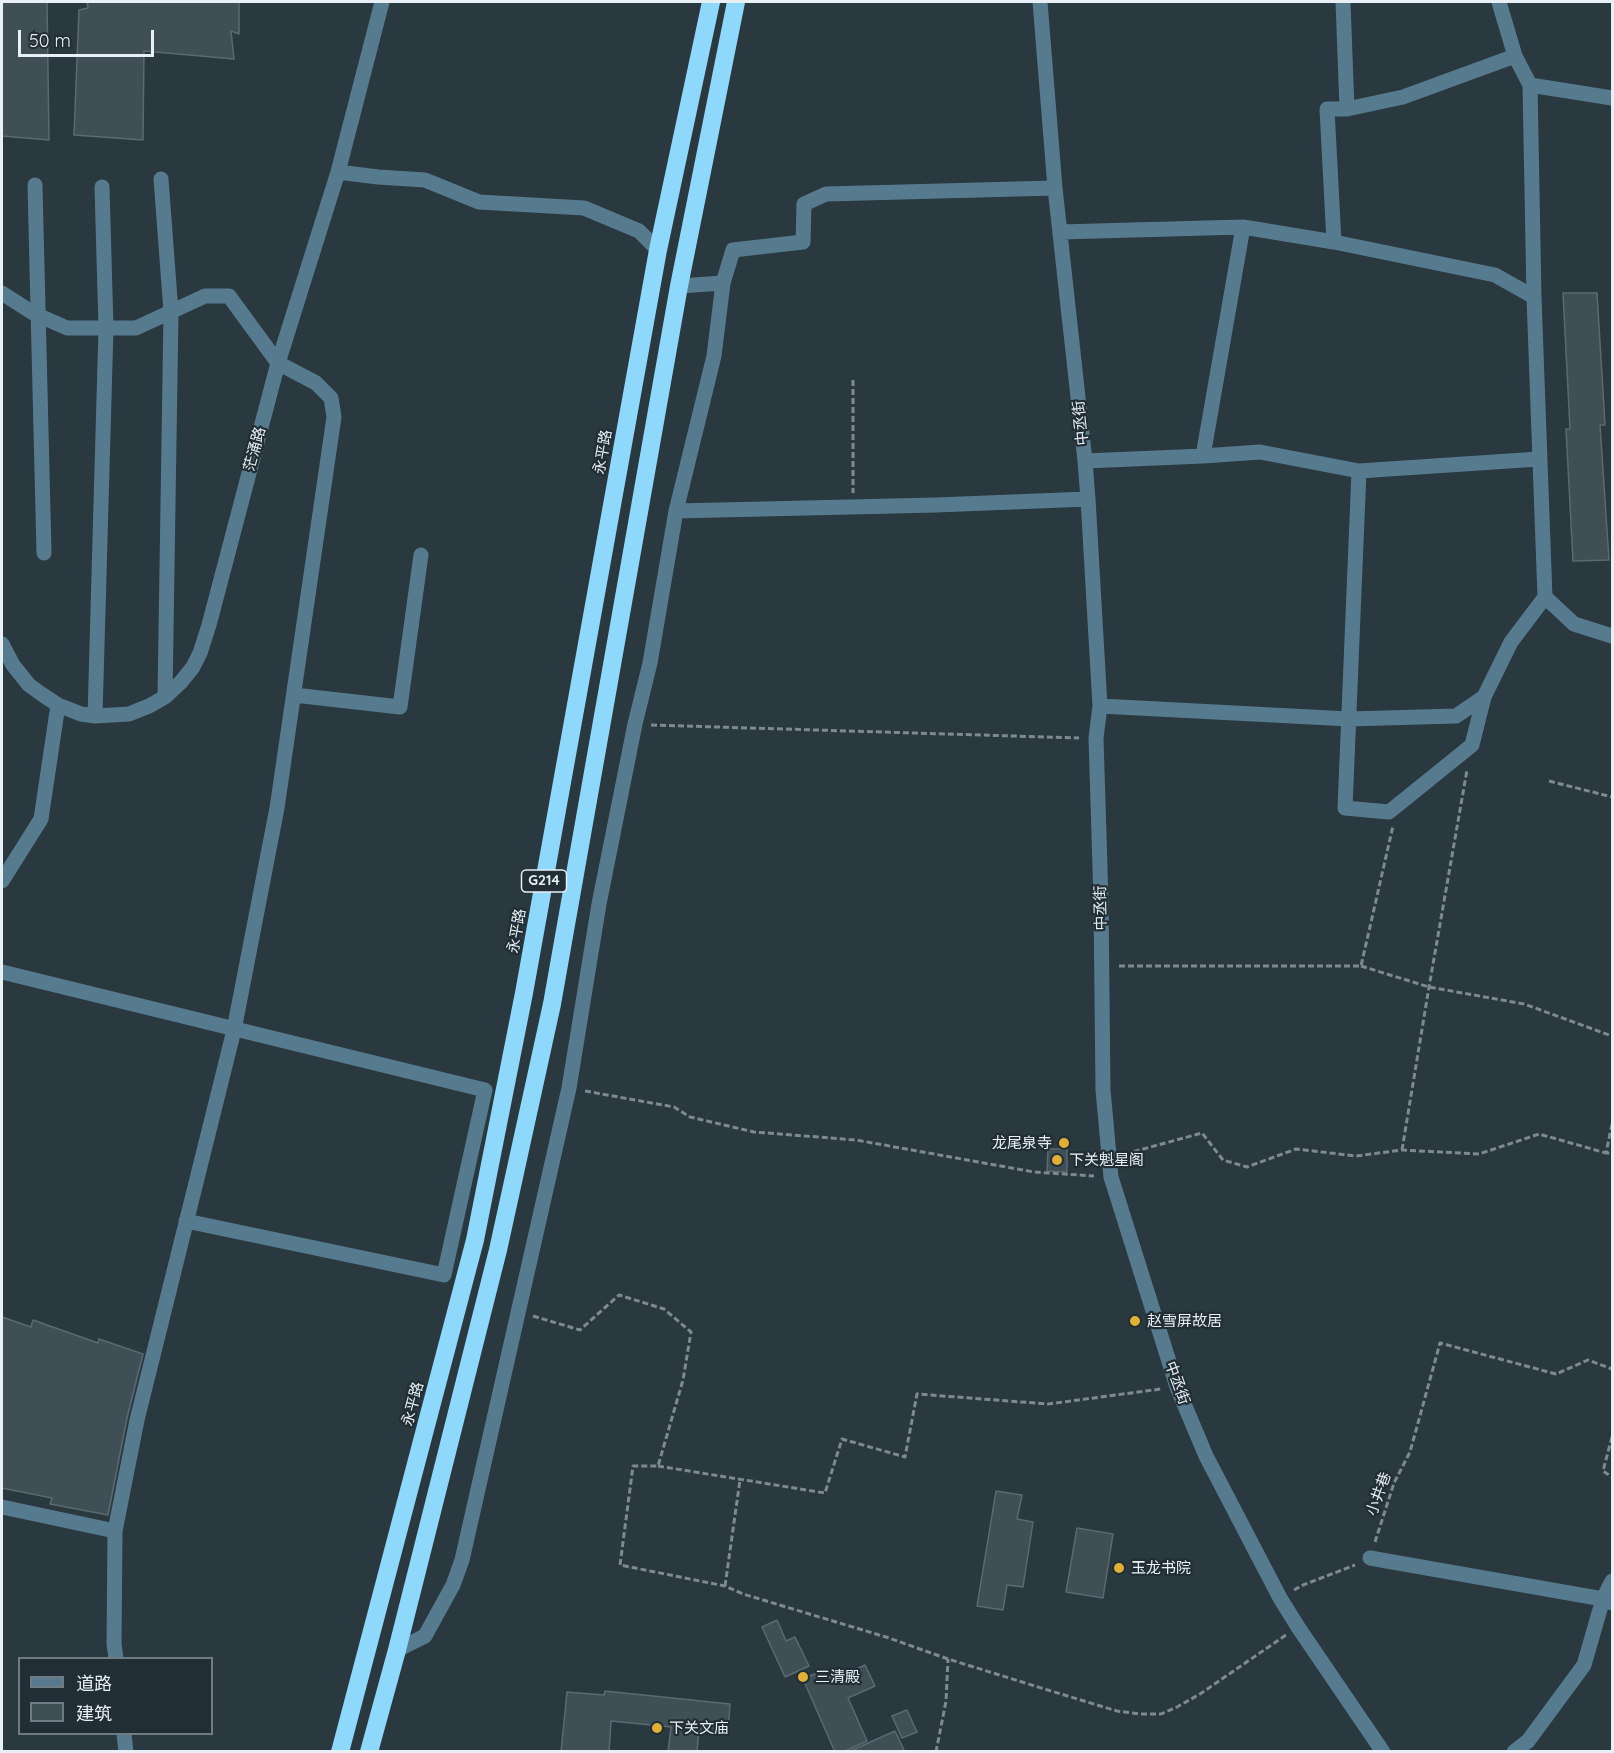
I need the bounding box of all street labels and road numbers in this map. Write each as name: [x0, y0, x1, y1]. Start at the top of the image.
street label: 中丞街: [1070, 400, 1092, 446]
street label: 茫涌路: [240, 425, 270, 473]
street label: 永平路: [590, 428, 616, 476]
road number: G214: [522, 870, 566, 892]
street label: 中丞街: [1092, 885, 1110, 931]
street label: 永平路: [504, 907, 530, 955]
street label: 中丞街: [1161, 1359, 1193, 1407]
street label: 永平路: [398, 1380, 428, 1428]
street label: 小井巷: [1363, 1470, 1395, 1518]

